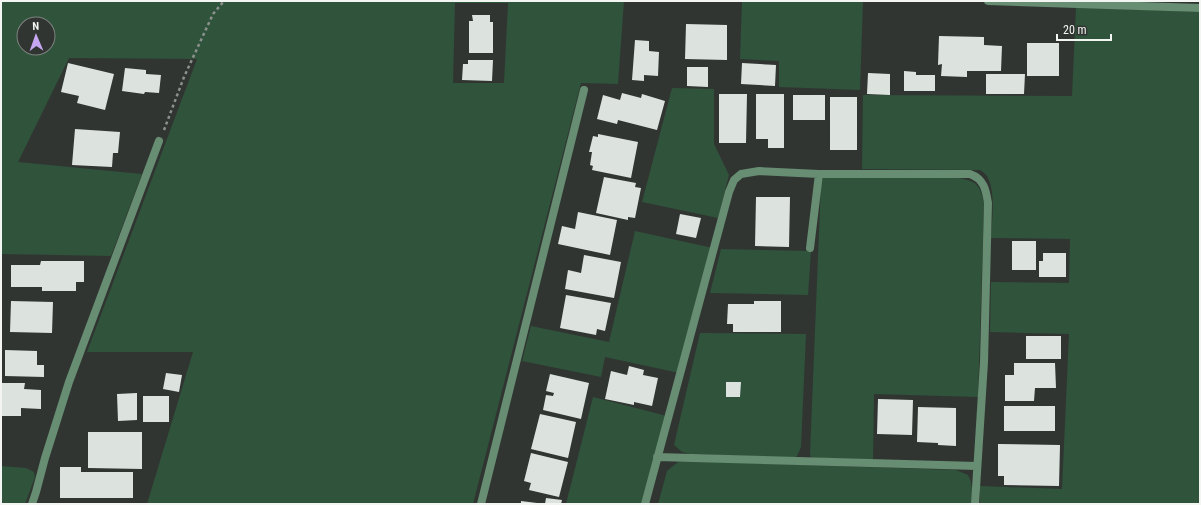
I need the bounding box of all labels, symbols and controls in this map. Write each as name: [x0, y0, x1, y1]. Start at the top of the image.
north arrow: [16, 16, 56, 56]
scale bar: [1057, 16, 1111, 42]
text: N: [32, 20, 40, 33]
text: 20 m: [1063, 23, 1087, 37]

